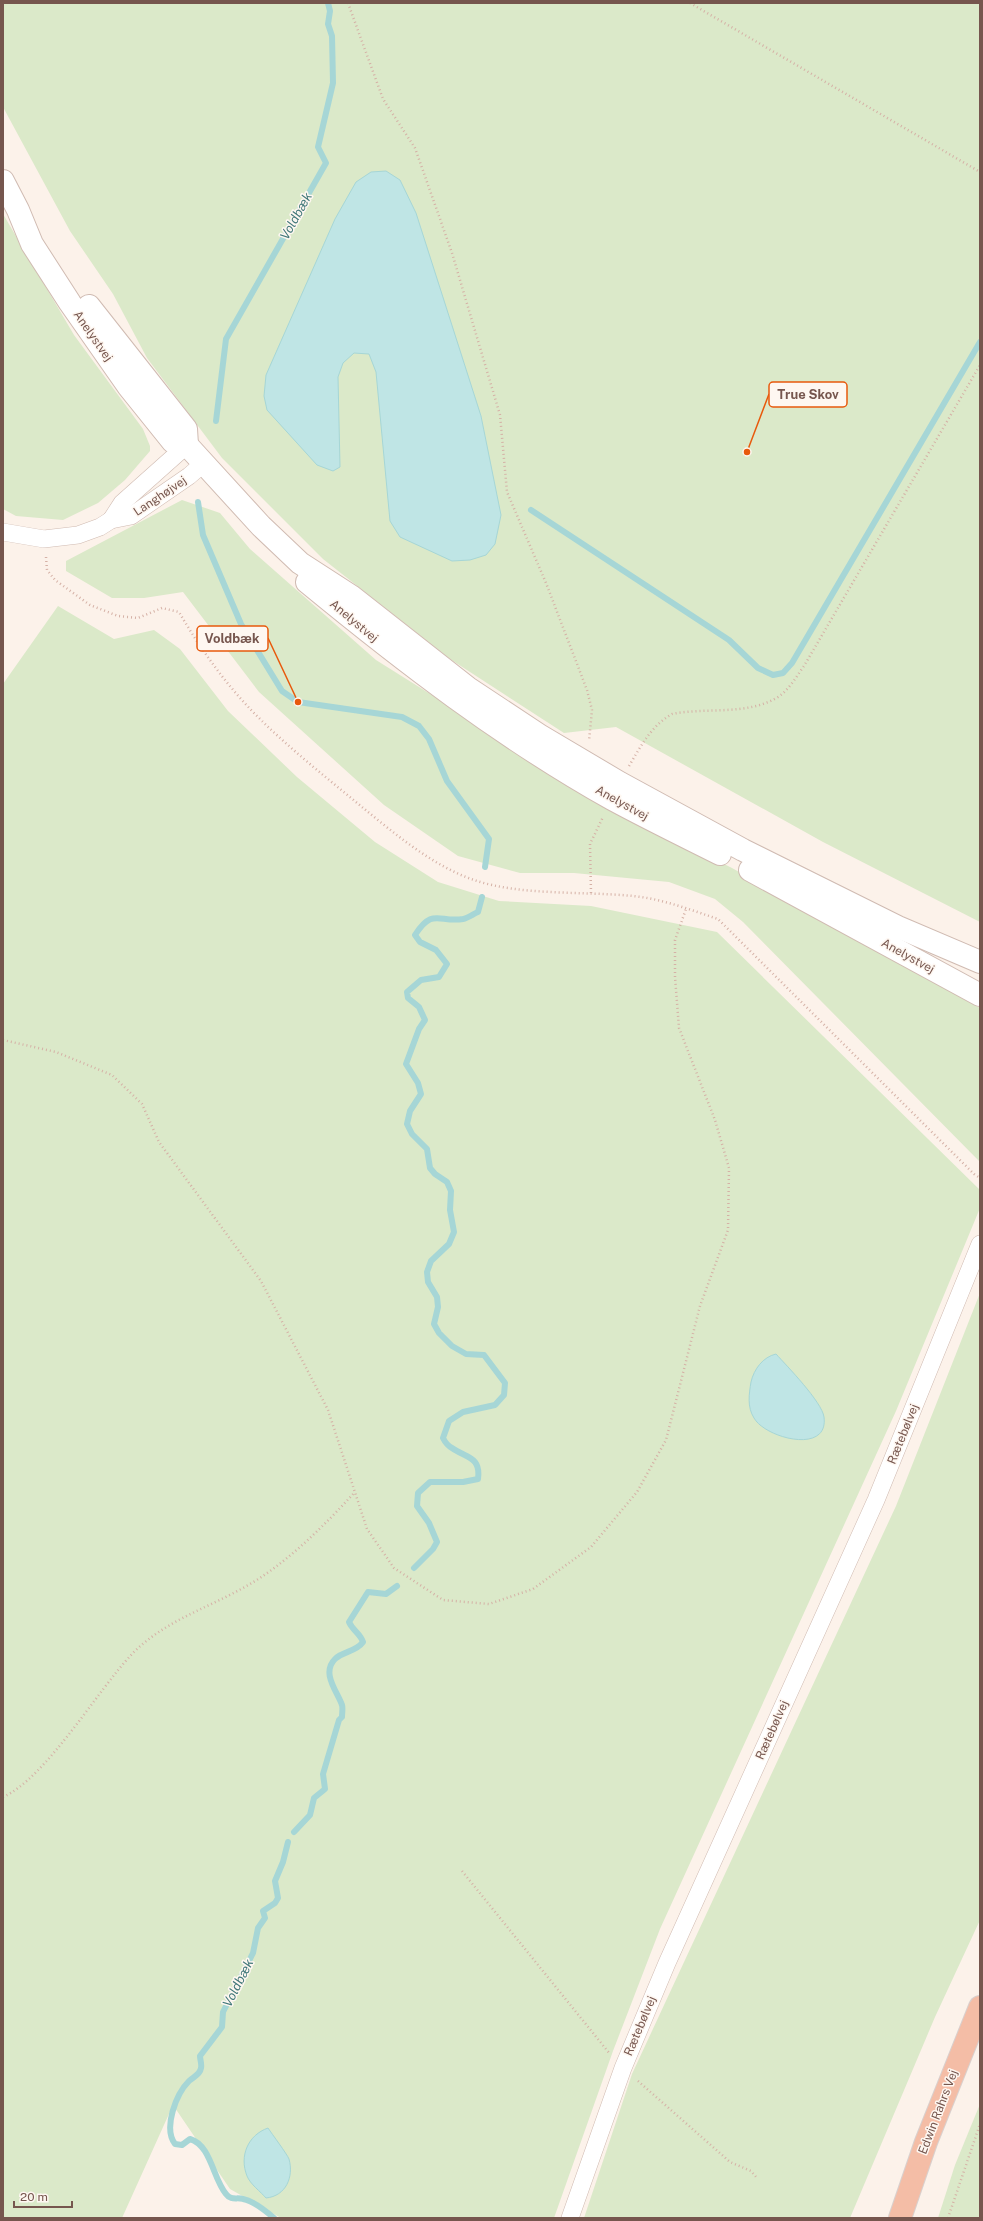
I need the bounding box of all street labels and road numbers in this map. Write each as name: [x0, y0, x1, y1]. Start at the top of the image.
street label: Anelystvej: [71, 308, 115, 364]
street label: Langhøjvej: [131, 473, 189, 519]
street label: Anelystvej: [327, 597, 381, 645]
street label: Anelystvej: [593, 783, 651, 823]
street label: Anelystvej: [879, 936, 937, 976]
street label: Rætebølvej: [885, 1402, 921, 1466]
street label: Rætebølvej: [753, 1698, 791, 1762]
street label: Rætebølvej: [621, 1994, 659, 2058]
street label: Edwin Rahrs Vej: [915, 2068, 961, 2156]

